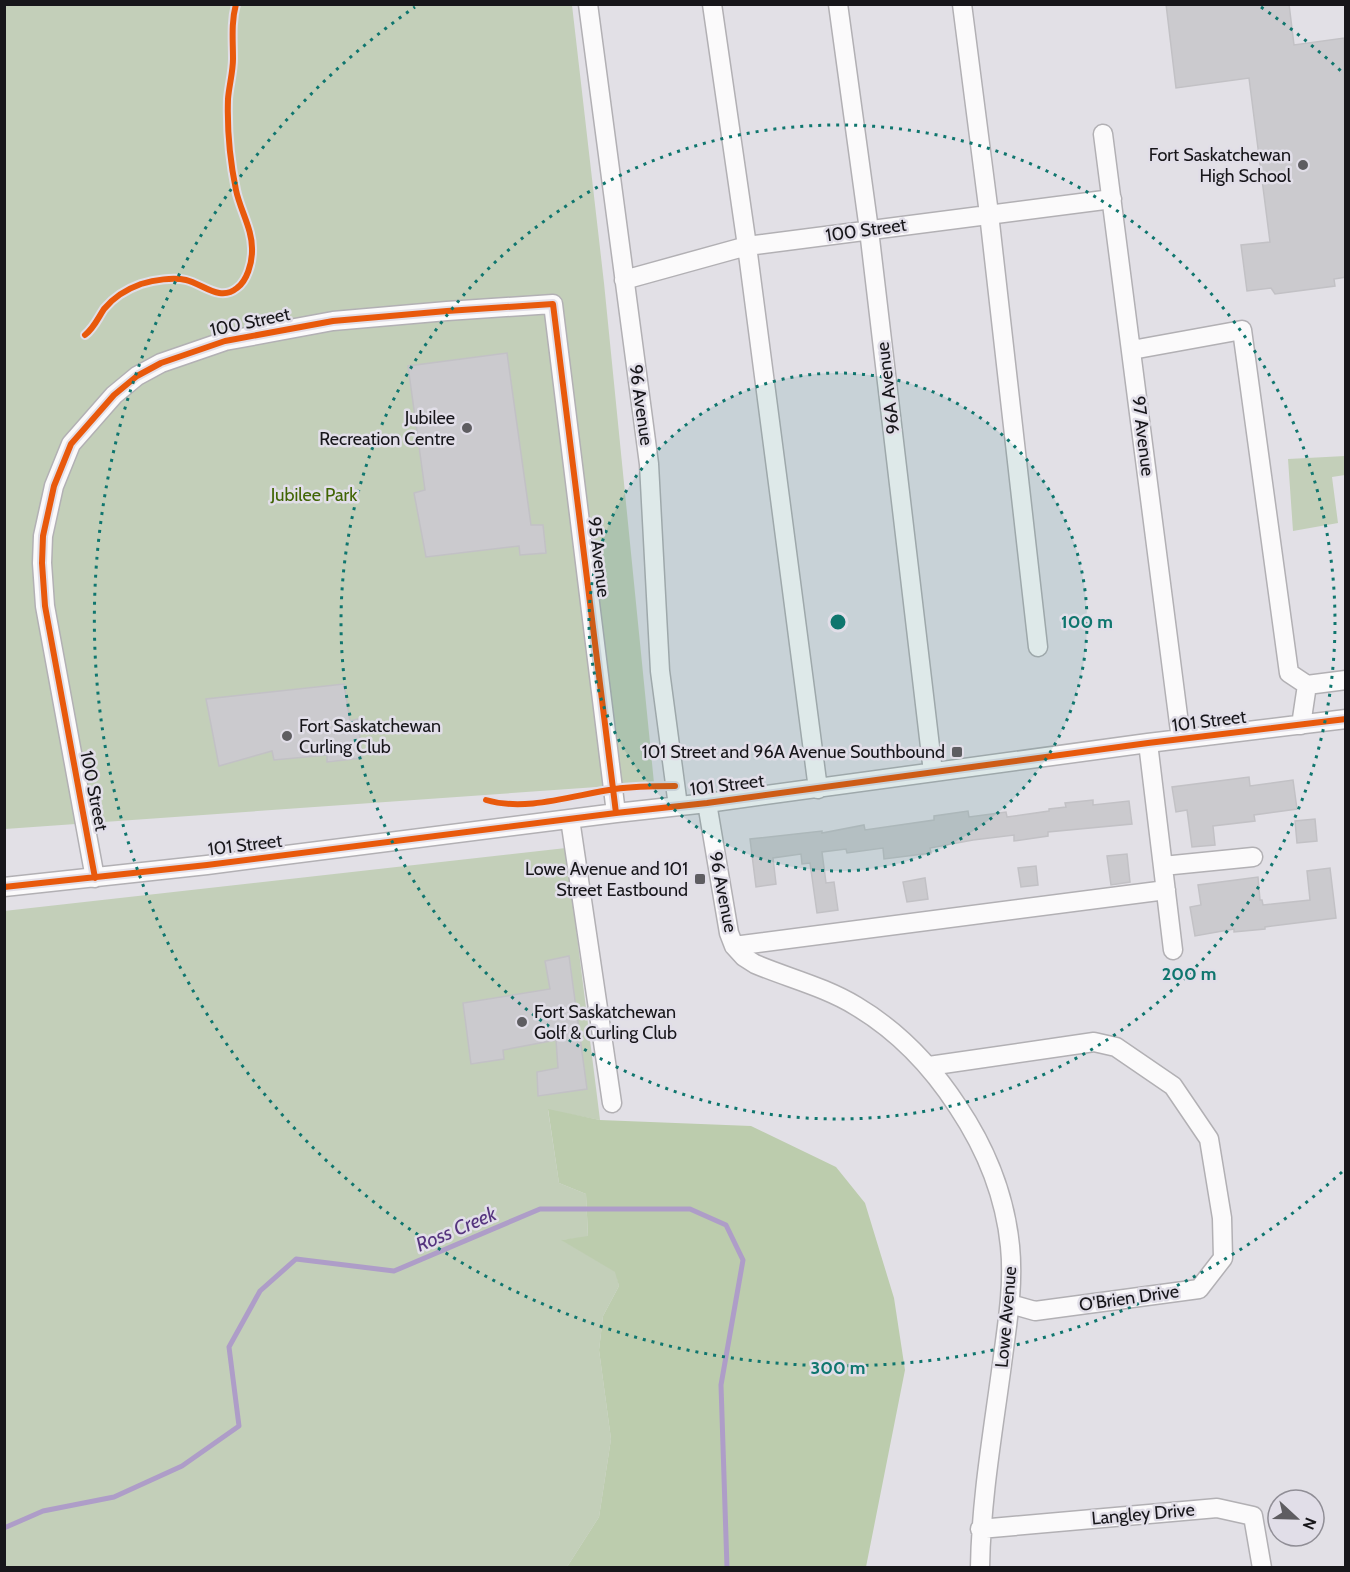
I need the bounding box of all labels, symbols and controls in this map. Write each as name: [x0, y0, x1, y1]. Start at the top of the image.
place label: Fort Saskatchewan High School: [1149, 144, 1292, 187]
marker: Fort Saskatchewan High School: [1296, 158, 1310, 172]
street label: 100 Street: [824, 213, 908, 247]
street label: 100 Street: [208, 303, 292, 341]
street label: 96A Avenue: [871, 341, 905, 435]
street label: 96 Avenue: [624, 363, 658, 447]
street label: 97 Avenue: [1127, 395, 1159, 477]
place label: Jubilee Recreation Centre: [319, 407, 455, 450]
marker: Jubilee Recreation Centre: [460, 421, 474, 435]
park label: Jubilee Park: [270, 484, 358, 506]
street label: 95 Avenue: [583, 515, 615, 599]
text: 100 m: [1061, 611, 1113, 633]
centre of rings: [828, 612, 848, 632]
street label: 101 Street: [1171, 706, 1247, 736]
place label: Fort Saskatchewan Curling Club: [299, 715, 441, 758]
marker: Fort Saskatchewan Curling Club: [280, 729, 294, 743]
place label: 101 Street and 96A Avenue Southbound: [642, 741, 945, 763]
marker: 101 Street and 96A Avenue Southbound: [950, 745, 964, 759]
street label: 100 Street: [75, 749, 113, 833]
street label: 101 Street: [689, 770, 765, 800]
street label: 101 Street: [207, 830, 283, 860]
street label: 96 Avenue: [704, 850, 742, 934]
place label: Lowe Avenue and 101 Street Eastbound: [525, 858, 688, 901]
marker: Lowe Avenue and 101 Street Eastbound: [693, 872, 707, 886]
text: 200 m: [1162, 963, 1216, 985]
place label: Fort Saskatchewan Golf & Curling Club: [534, 1001, 677, 1044]
marker: Fort Saskatchewan Golf & Curling Club: [515, 1015, 529, 1029]
water label: Ross Creek: [412, 1201, 501, 1257]
street label: Lowe Avenue: [991, 1265, 1021, 1369]
street label: O'Brien Drive: [1078, 1280, 1180, 1316]
text: 300 m: [811, 1357, 865, 1379]
north arrow: [1266, 1488, 1326, 1548]
street label: Langley Drive: [1090, 1499, 1196, 1529]
text: N: [1299, 1515, 1320, 1532]

